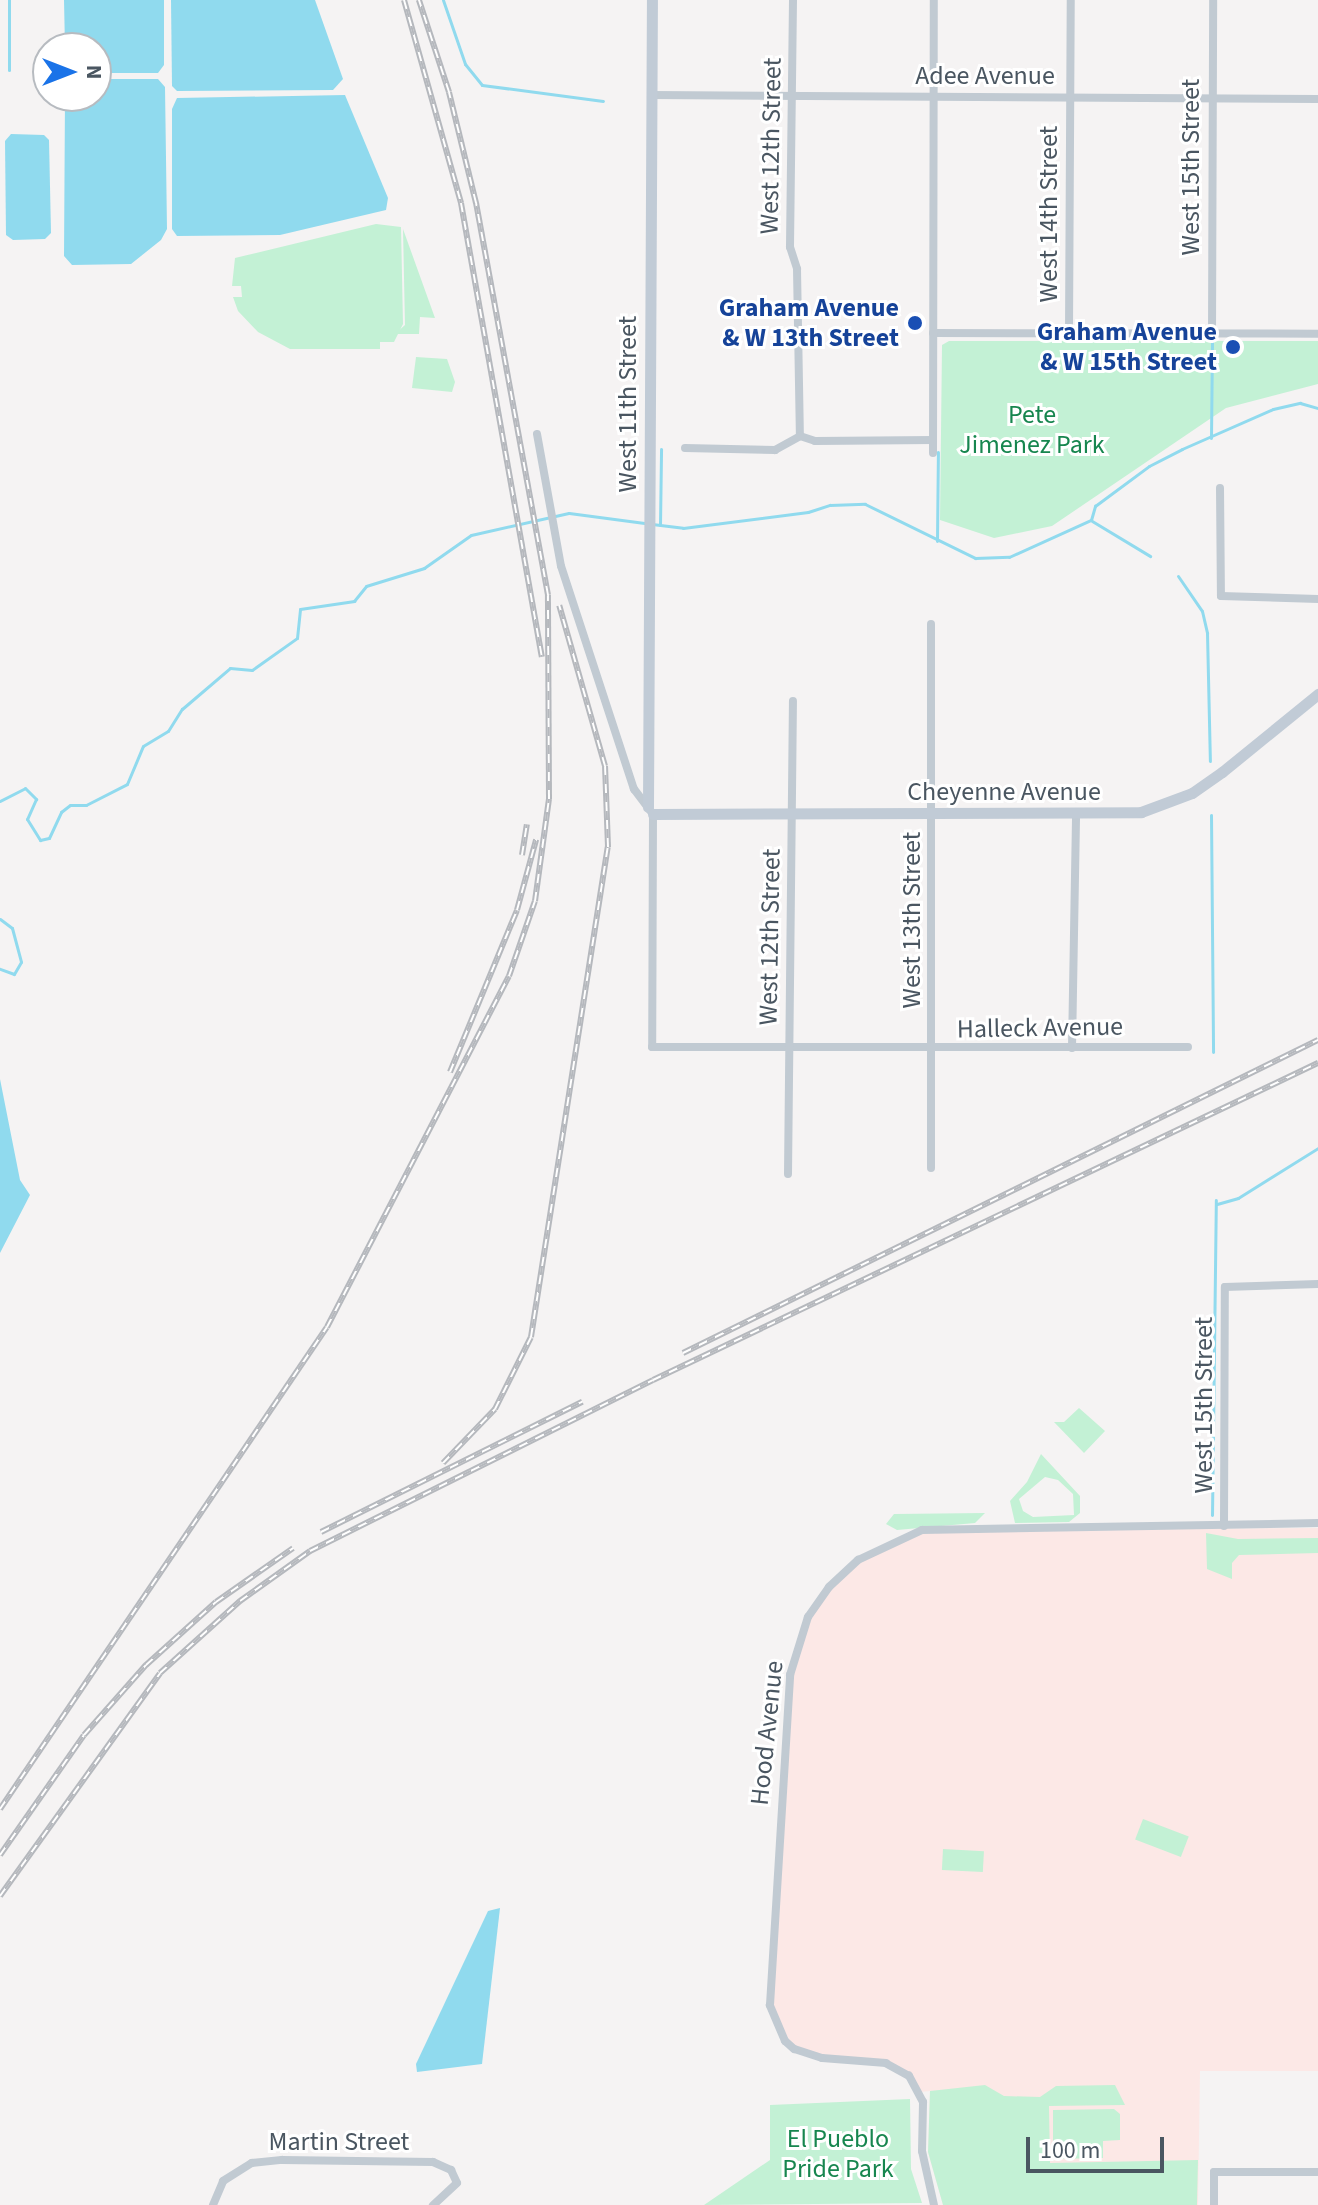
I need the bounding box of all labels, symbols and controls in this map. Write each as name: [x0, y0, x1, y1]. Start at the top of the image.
north arrow: [32, 32, 112, 112]
street label: West 12th Street: [754, 57, 788, 235]
street label: Adee Avenue: [915, 60, 1055, 92]
text: N: [78, 65, 110, 79]
street label: West 15th Street: [1175, 79, 1207, 255]
street label: West 14th Street: [1033, 126, 1065, 302]
place label: Graham Avenue & W 13th Street: [719, 292, 899, 354]
marker: Graham Avenue & W 13th Street: [906, 314, 924, 332]
street label: West 11th Street: [612, 316, 644, 492]
place label: Graham Avenue & W 15th Street: [1037, 316, 1217, 378]
marker: Graham Avenue & W 15th Street: [1224, 338, 1242, 356]
park label: Pete Jimenez Park: [959, 399, 1105, 460]
street label: Cheyenne Avenue: [907, 776, 1101, 808]
street label: West 13th Street: [896, 832, 928, 1008]
street label: West 12th Street: [753, 848, 787, 1026]
street label: Halleck Avenue: [957, 1011, 1123, 1045]
street label: West 15th Street: [1188, 1317, 1220, 1493]
street label: Hood Avenue: [744, 1659, 790, 1807]
scale bar: [1030, 2121, 1168, 2171]
park label: El Pueblo Pride Park: [782, 2123, 894, 2184]
street label: Martin Street: [269, 2126, 409, 2158]
text: 100 m: [1040, 2133, 1100, 2168]

